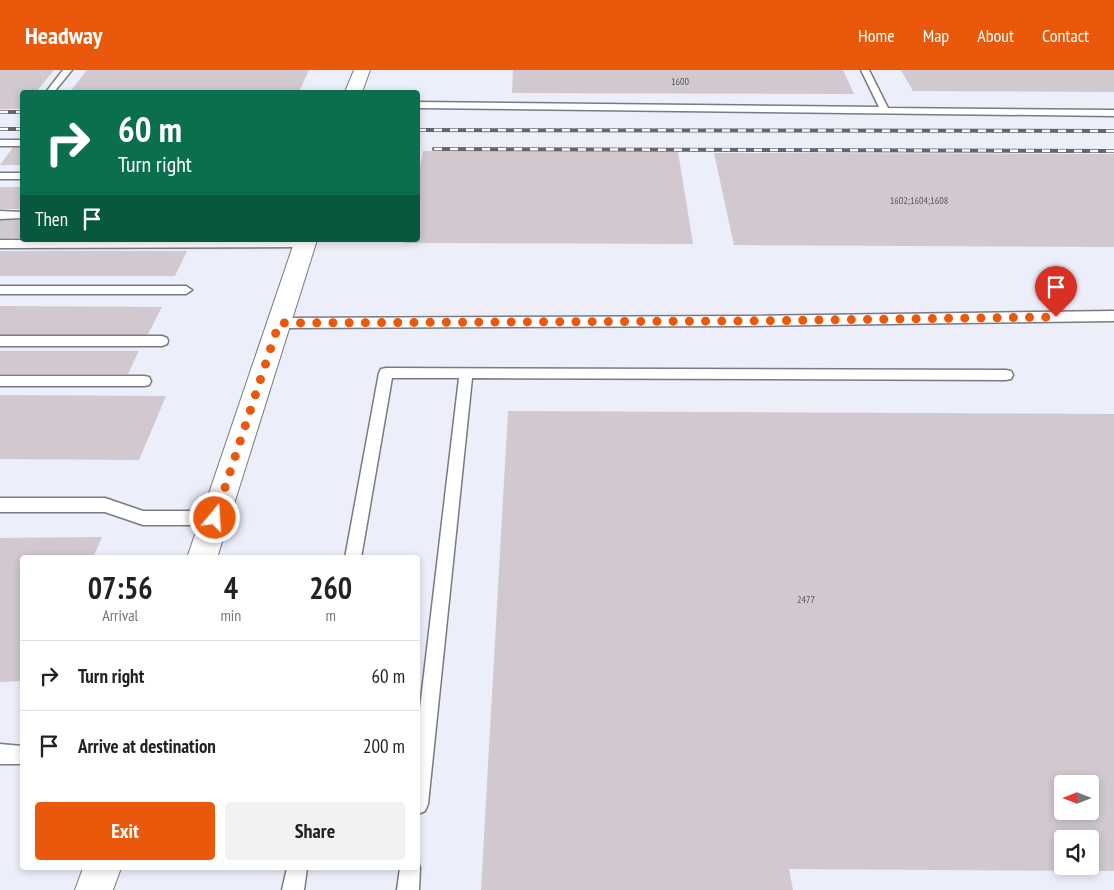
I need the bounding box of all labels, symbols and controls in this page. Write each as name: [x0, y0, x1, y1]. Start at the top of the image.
text: Headway: [25, 20, 102, 51]
text: Home: [858, 24, 895, 47]
text: Map: [923, 24, 949, 47]
text: About: [977, 24, 1014, 47]
text: Contact: [1042, 24, 1089, 47]
house number: 1600: [671, 75, 690, 88]
text: 60 m: [118, 106, 182, 152]
icon: right: [35, 110, 100, 175]
text: Turn right: [118, 150, 192, 178]
house number: 1602;1604;1608: [890, 194, 948, 207]
icon: arrive: [78, 205, 106, 233]
text: Then: [35, 207, 68, 231]
pin: [1035, 266, 1077, 317]
icon: arrive: [1042, 273, 1070, 301]
position arrow: [188, 491, 240, 543]
text: 07:56: [88, 568, 153, 607]
text: 4: [224, 568, 238, 607]
text: 260: [309, 568, 352, 607]
house number: 2477: [797, 593, 815, 606]
text: Arrival: [102, 605, 138, 625]
text: min: [220, 605, 241, 625]
text: m: [325, 605, 336, 625]
icon: right: [35, 662, 63, 690]
text: Turn right: [78, 664, 144, 688]
text: 60 m: [372, 664, 405, 688]
icon: arrive: [35, 732, 63, 760]
text: Arrive at destination: [78, 734, 216, 758]
text: 200 m: [363, 734, 405, 758]
north arrow: [1054, 775, 1099, 820]
map controls: [1054, 775, 1099, 875]
button: Exit: [35, 802, 215, 860]
button: Share: [225, 802, 405, 860]
button: sound: [1054, 830, 1099, 875]

